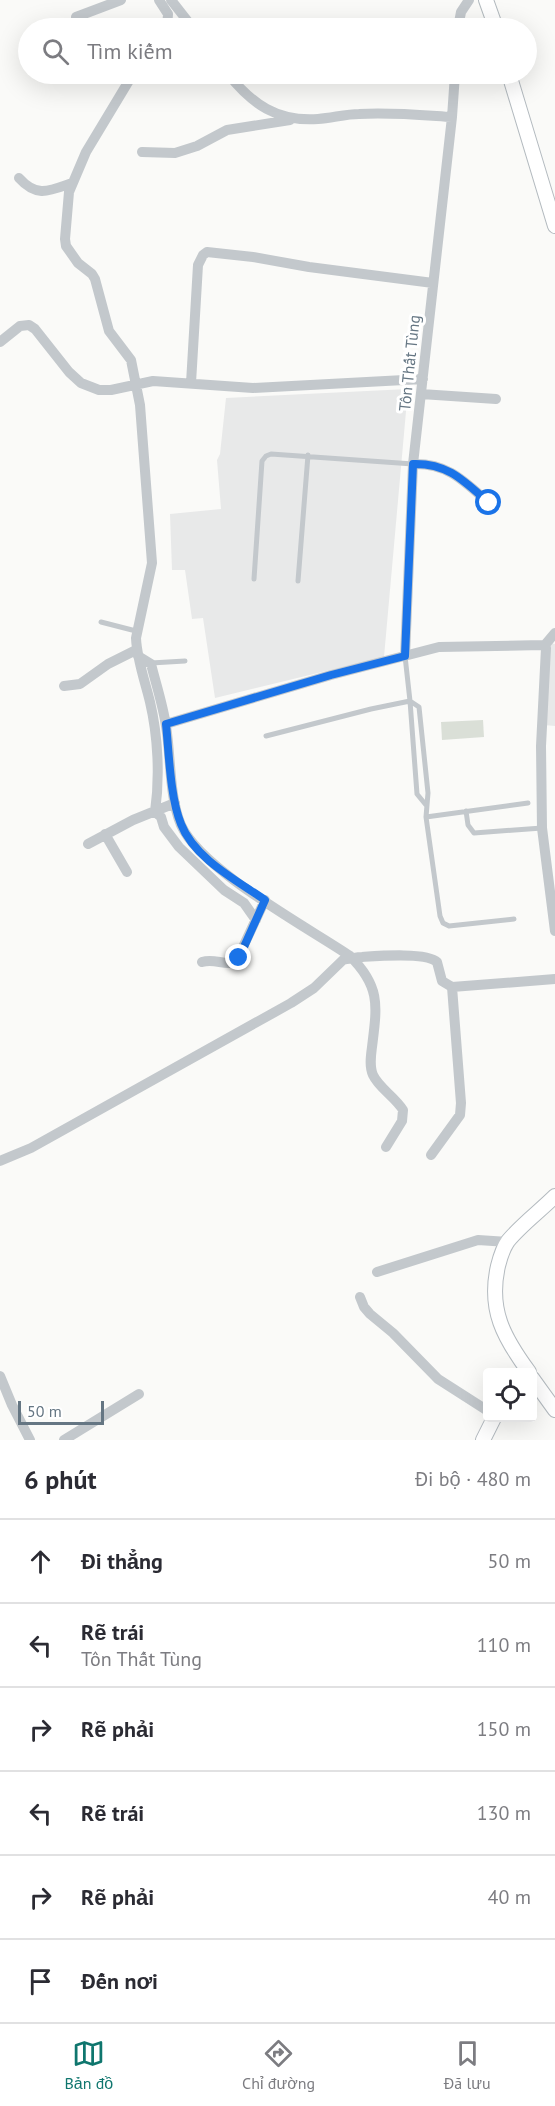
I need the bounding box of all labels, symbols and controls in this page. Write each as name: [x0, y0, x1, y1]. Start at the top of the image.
search box: [18, 18, 537, 84]
icon: search: [39, 35, 72, 68]
text: Tìm kiếm: [87, 37, 173, 65]
street label: Tôn Thất Tùng: [394, 314, 424, 412]
route start: [475, 489, 501, 515]
route end: [225, 944, 251, 970]
map controls: [483, 1368, 537, 1422]
button: locate: [483, 1368, 537, 1422]
scale bar: [18, 1398, 104, 1426]
text: 50 m: [27, 1401, 62, 1421]
text: 6 phút: [24, 1463, 97, 1496]
text: Đi bộ · 480 m: [415, 1466, 531, 1492]
icon: ahead: [24, 1545, 57, 1578]
text: Đi thẳng: [81, 1547, 163, 1575]
text: 50 m: [488, 1548, 531, 1574]
text: Rẽ trái: [81, 1618, 144, 1646]
icon: left: [24, 1629, 57, 1662]
text: 110 m: [477, 1632, 531, 1658]
text: Tôn Thất Tùng: [81, 1646, 202, 1672]
icon: right: [24, 1713, 57, 1746]
text: Rẽ phải: [81, 1715, 154, 1743]
text: 150 m: [477, 1716, 531, 1742]
icon: left: [24, 1797, 57, 1830]
text: Rẽ trái: [81, 1799, 144, 1827]
text: 130 m: [477, 1800, 531, 1826]
icon: right: [24, 1881, 57, 1914]
text: Rẽ phải: [81, 1883, 154, 1911]
text: 40 m: [488, 1884, 531, 1910]
icon: arrive: [24, 1965, 57, 1998]
text: Đến nơi: [81, 1967, 158, 1995]
tab: Bản đồ: [64, 2037, 113, 2093]
tab: Chỉ đường: [242, 2037, 315, 2093]
tab: Đã lưu: [444, 2037, 491, 2093]

